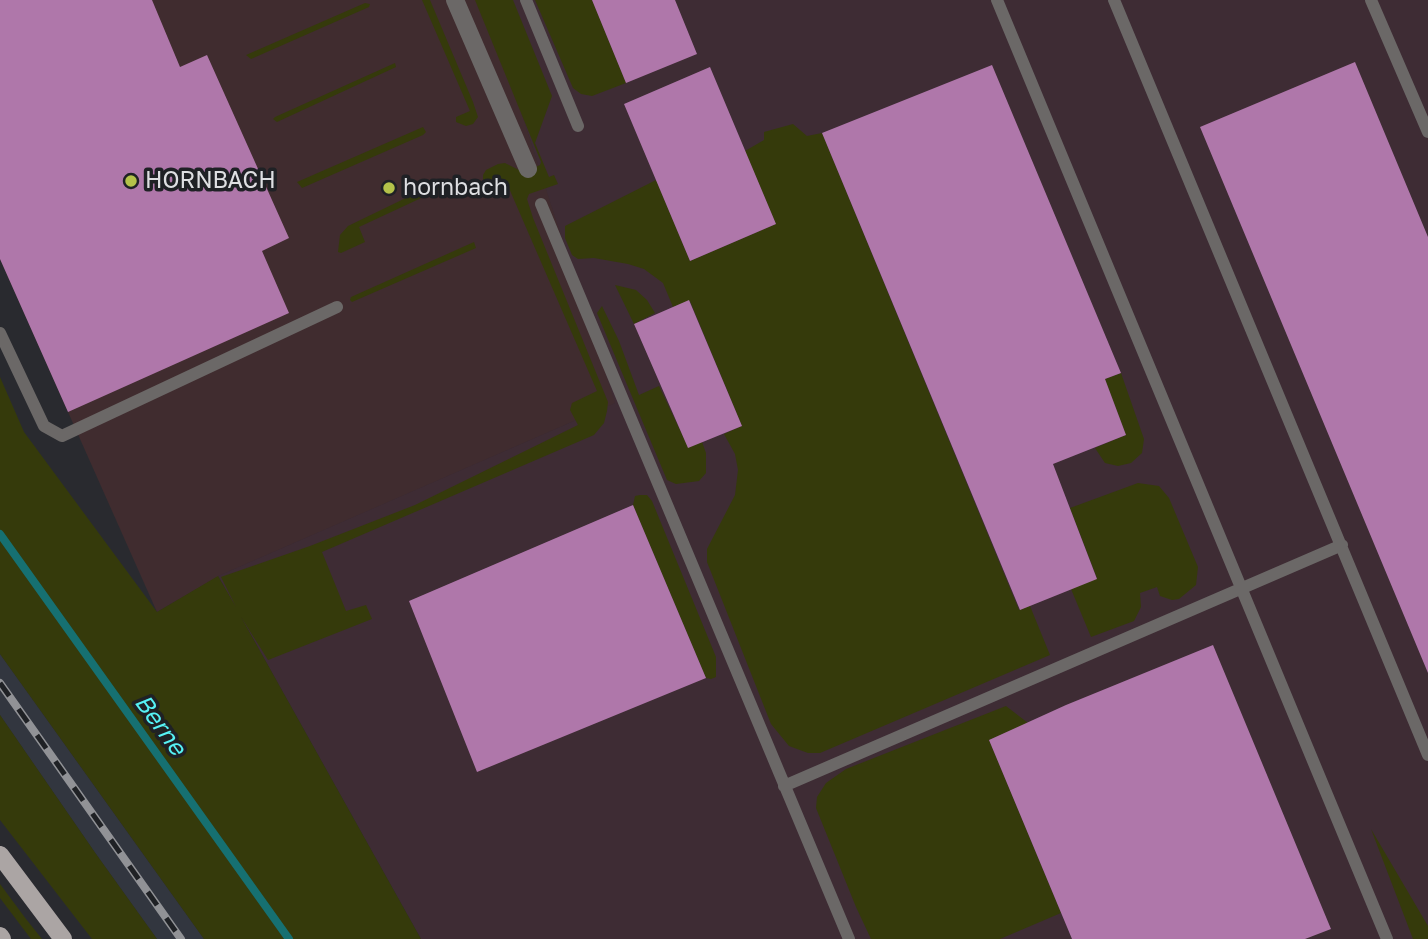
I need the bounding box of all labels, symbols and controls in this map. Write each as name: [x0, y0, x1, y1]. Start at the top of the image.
place label: HORNBACH: [145, 167, 276, 195]
marker: HORNBACH: [123, 173, 139, 189]
place label: hornbach: [403, 174, 508, 202]
marker: hornbach: [381, 180, 397, 196]
water label: Berne: [128, 689, 192, 761]

